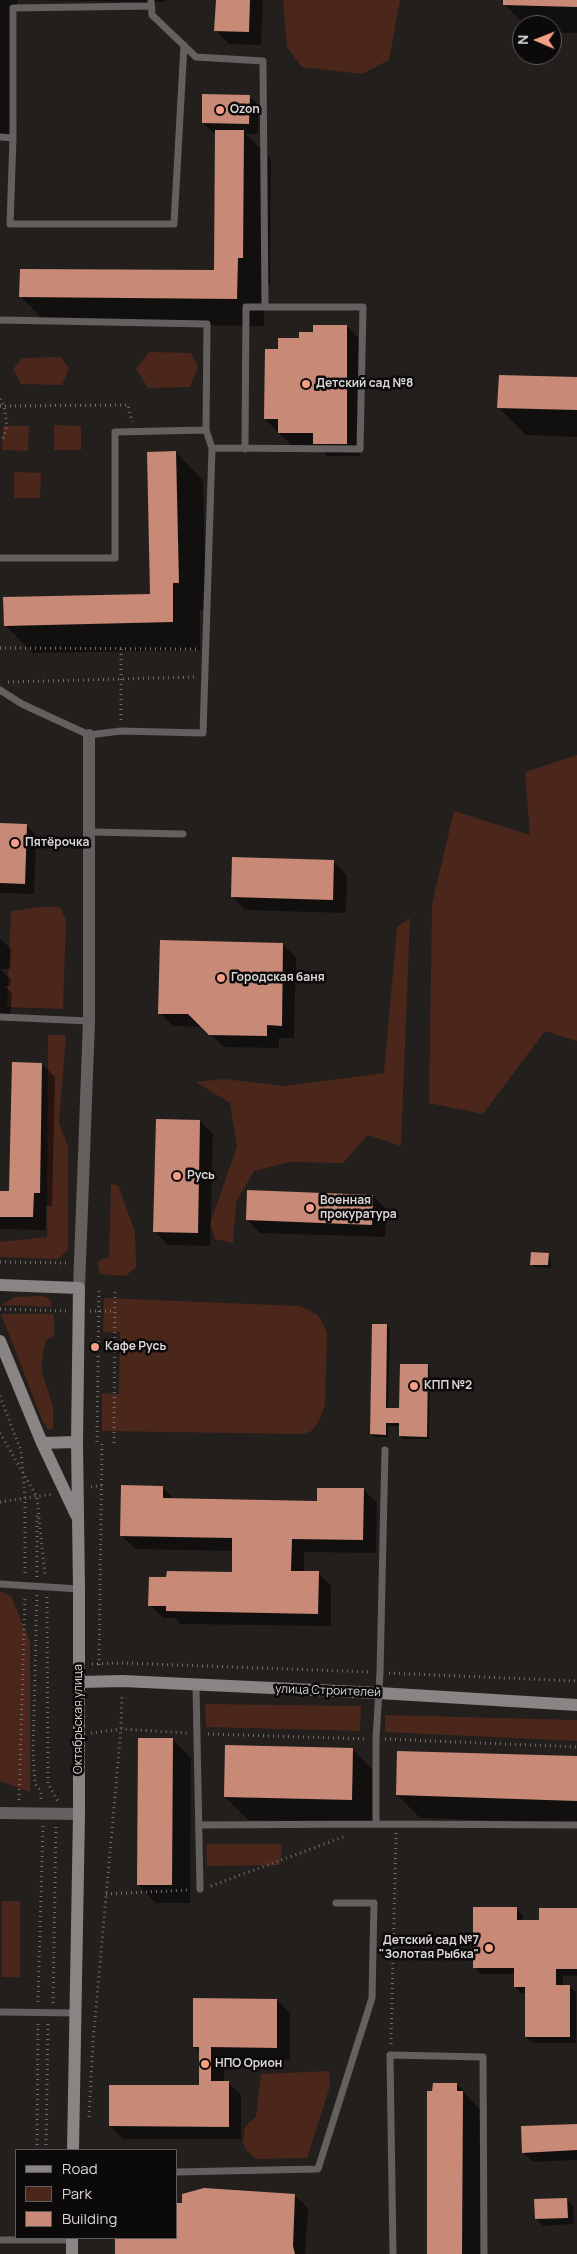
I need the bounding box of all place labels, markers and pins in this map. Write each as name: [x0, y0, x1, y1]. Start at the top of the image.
place label: Ozon: [230, 103, 260, 117]
marker: Ozon: [214, 104, 226, 116]
place label: Детский сад №8: [316, 377, 413, 391]
marker: Детский сад №8: [300, 378, 312, 390]
place label: Пятёрочка: [25, 836, 89, 850]
marker: Пятёрочка: [9, 837, 21, 849]
place label: Городская баня: [231, 971, 325, 985]
marker: Городская баня: [215, 972, 227, 984]
place label: Русь: [187, 1169, 215, 1183]
marker: Русь: [171, 1170, 183, 1182]
place label: Военная прокуратура: [320, 1194, 397, 1222]
marker: Военная прокуратура: [304, 1202, 316, 1214]
place label: Кафе Русь: [105, 1340, 166, 1354]
marker: Кафе Русь: [89, 1341, 101, 1353]
place label: КПП №2: [424, 1379, 472, 1393]
marker: КПП №2: [408, 1380, 420, 1392]
place label: Детский сад №7 "Золотая Рыбка": [379, 1934, 479, 1962]
marker: Детский сад №7 "Золотая Рыбка": [483, 1942, 495, 1954]
place label: НПО Орион: [215, 2057, 282, 2071]
marker: НПО Орион: [199, 2058, 211, 2070]

